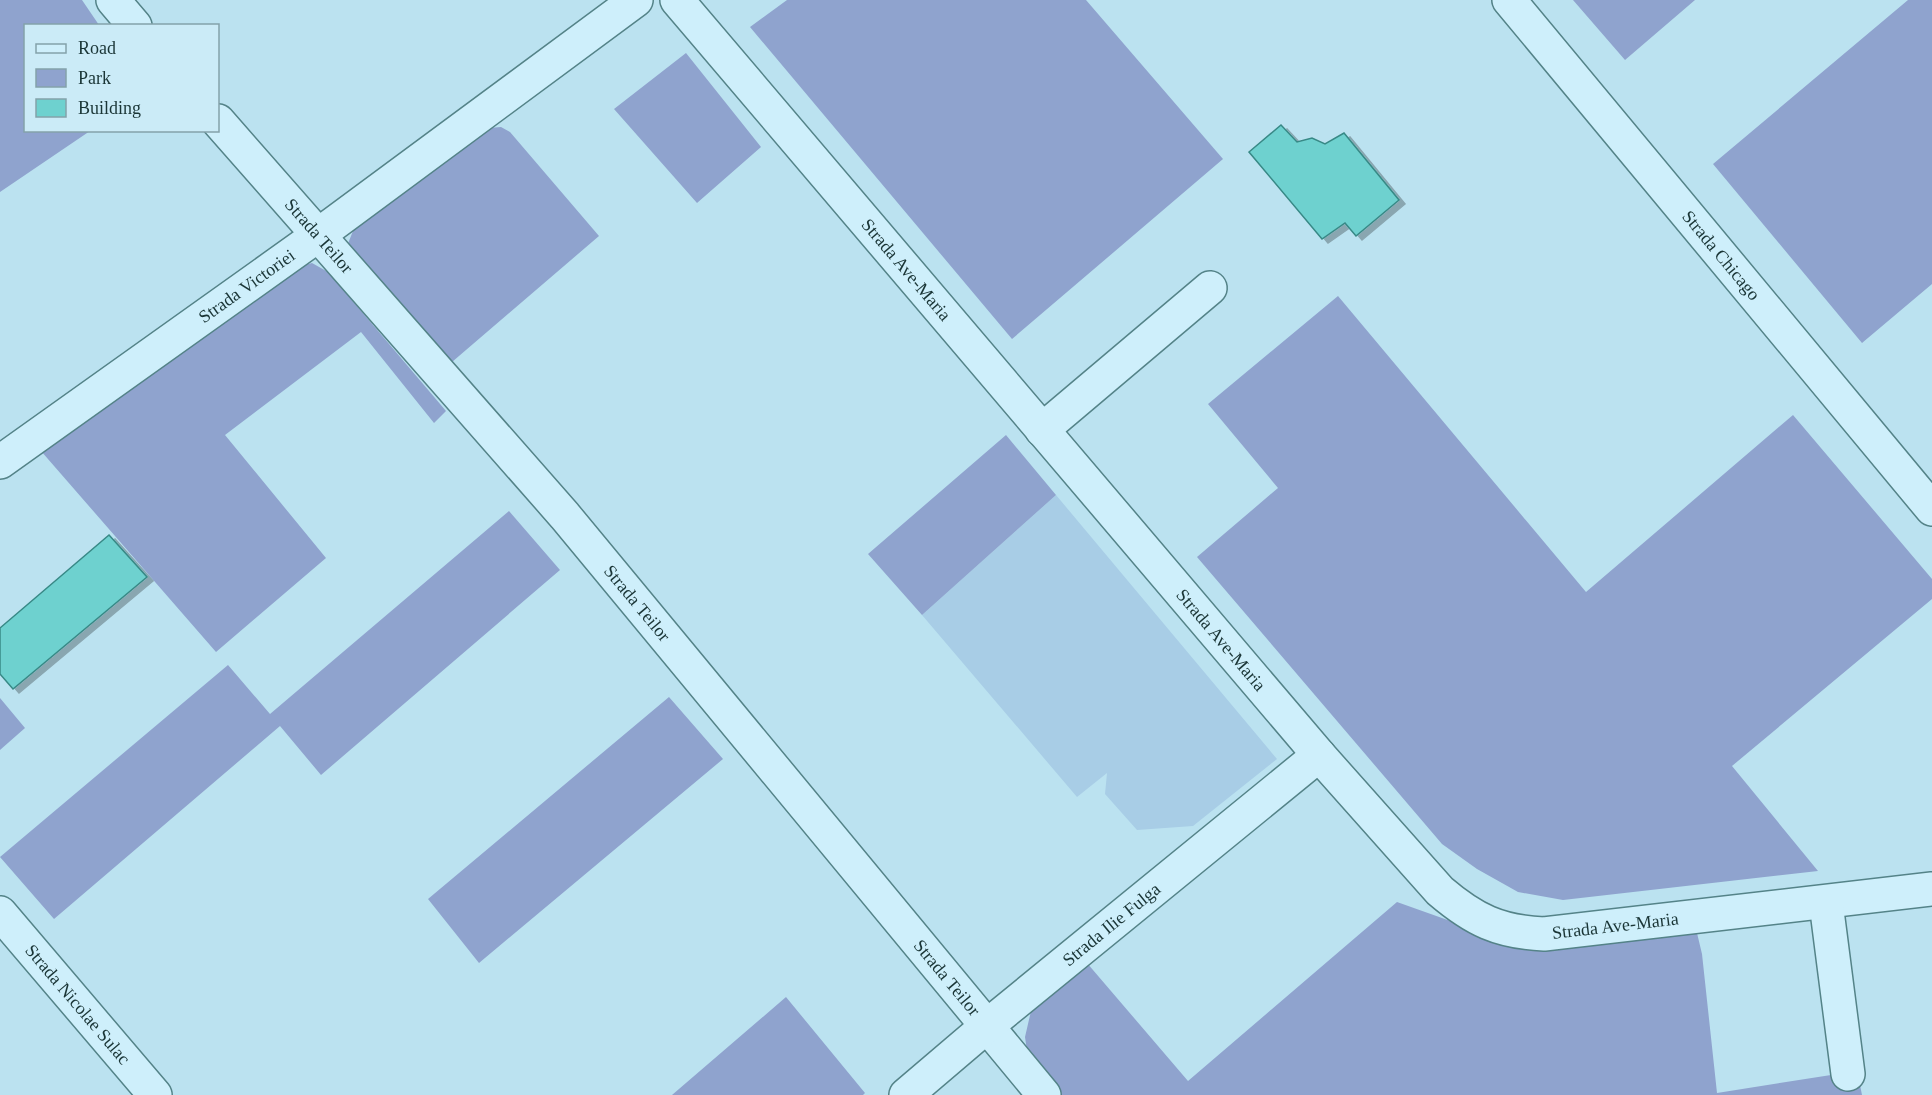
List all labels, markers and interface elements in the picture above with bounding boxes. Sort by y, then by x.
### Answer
legend [24,24,219,132]
text: Road [78,38,116,58]
text: Park [78,68,111,88]
text: Building [78,98,141,118]
street label: Strada Teilor [281,194,357,277]
street label: Strada Chicago [1678,206,1764,304]
street label: Strada Ave-Maria [857,215,955,325]
street label: Strada Victoriei [195,245,299,327]
street label: Strada Teilor [600,561,675,645]
street label: Strada Ave-Maria [1172,585,1270,695]
street label: Strada Ilie Fulga [1059,879,1164,970]
street label: Strada Ave-Maria [1551,908,1680,943]
street label: Strada Teilor [910,936,984,1020]
street label: Strada Nicolae Sulac [21,940,134,1068]

